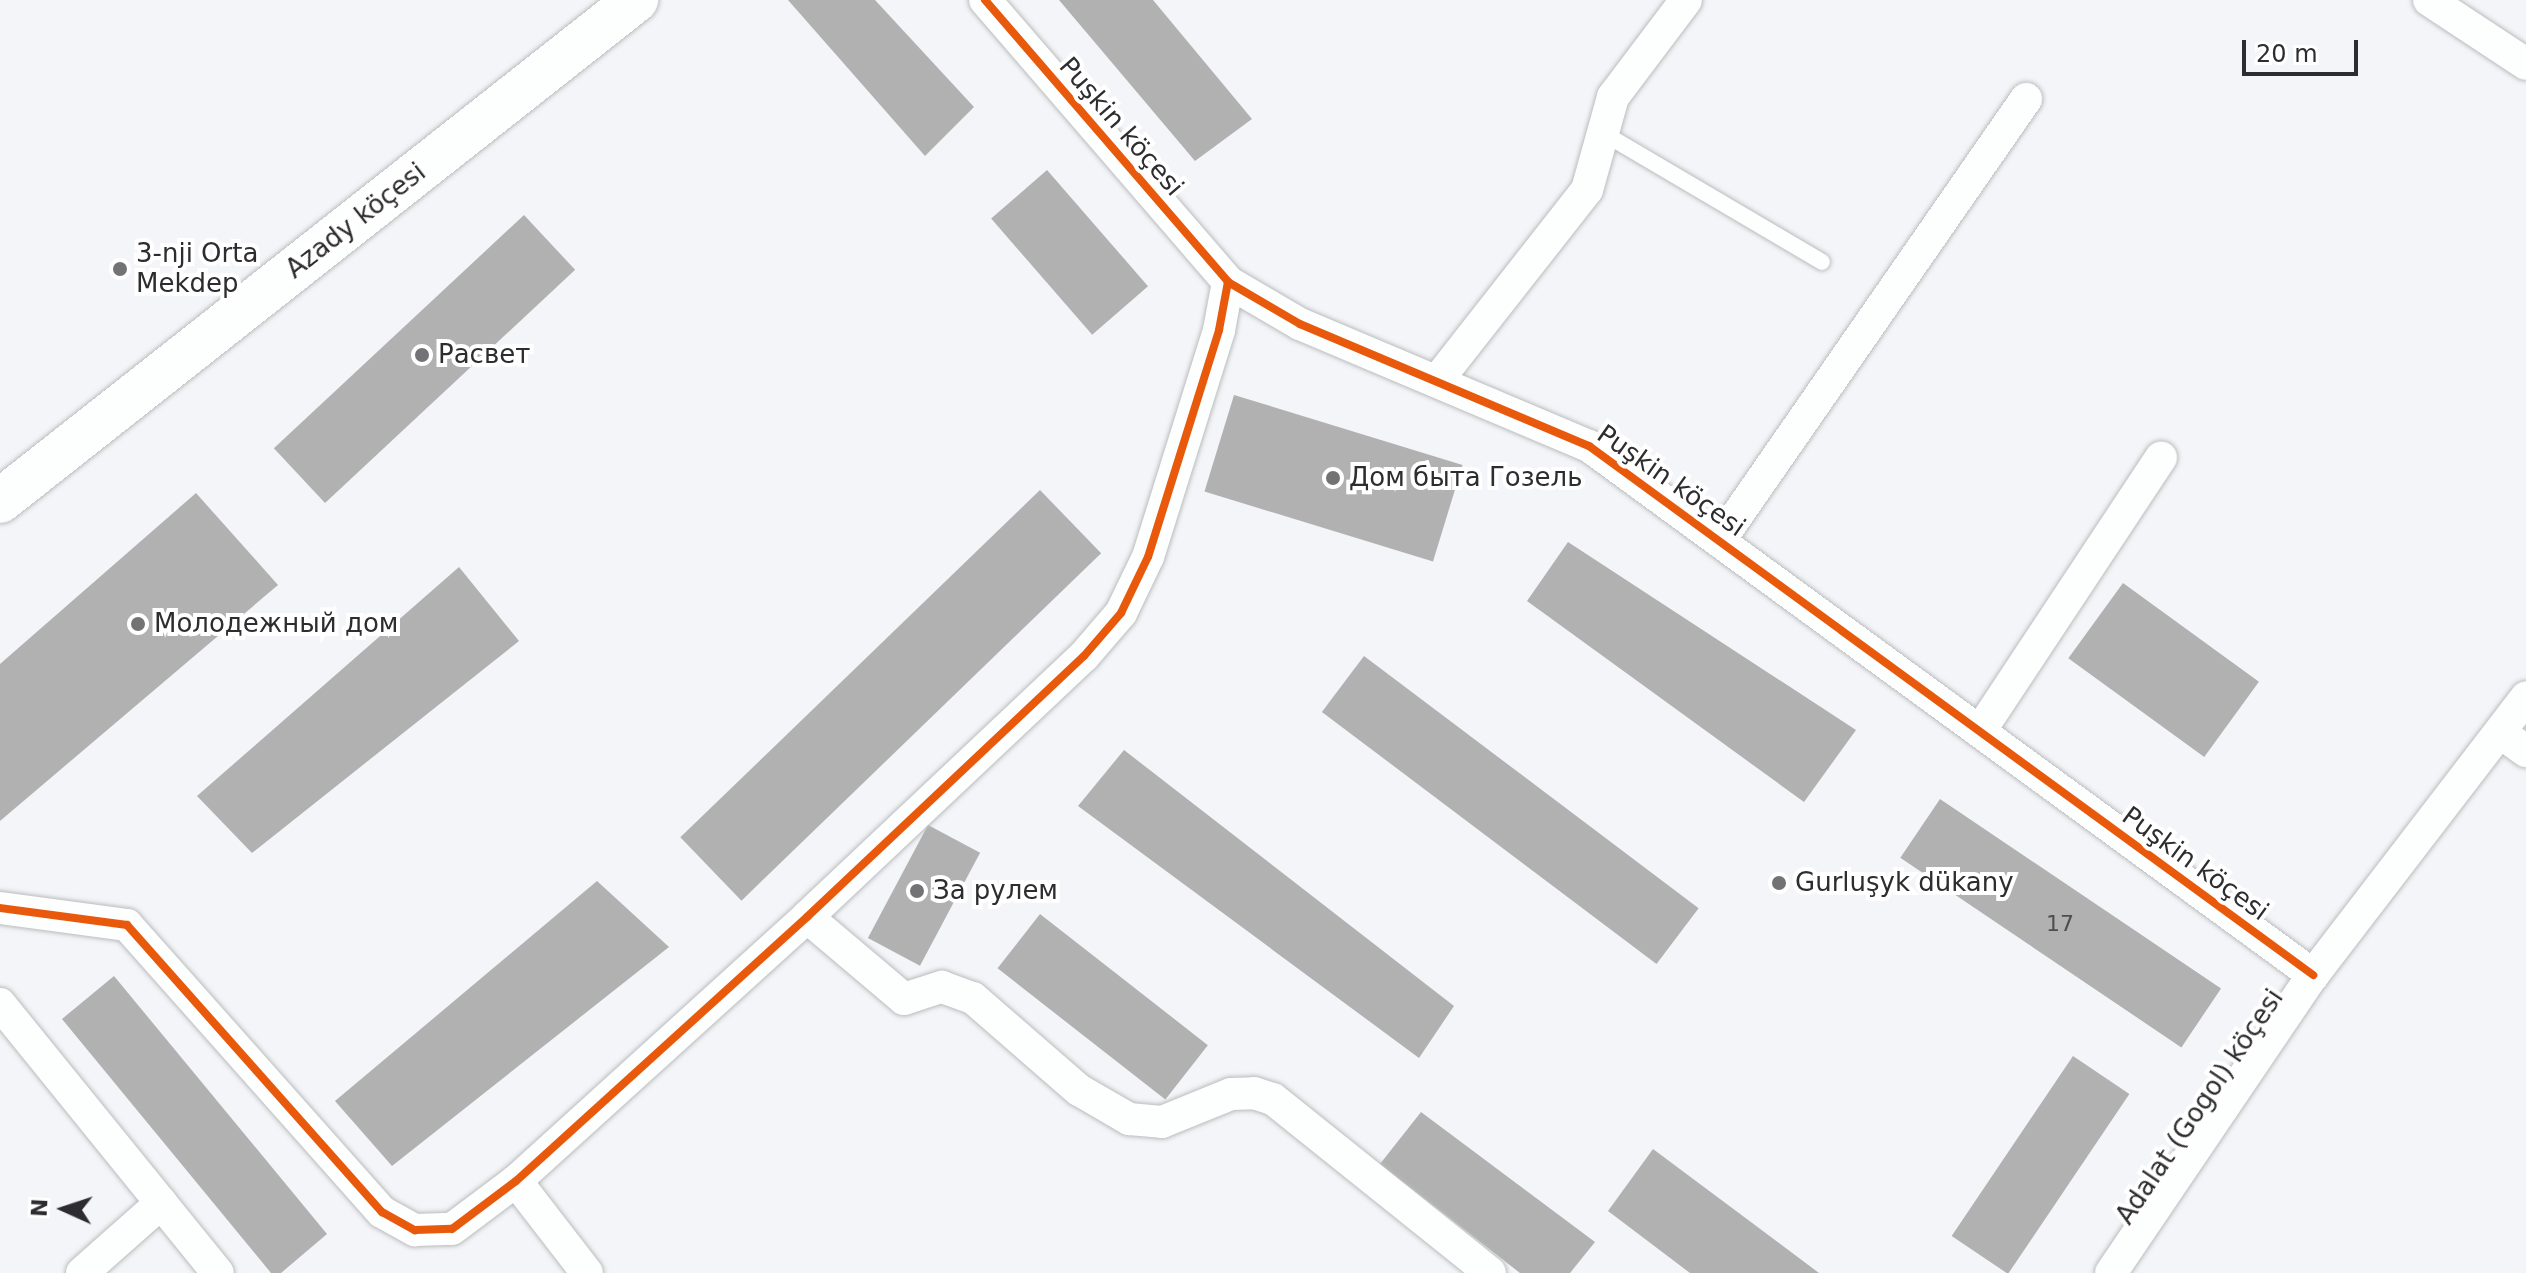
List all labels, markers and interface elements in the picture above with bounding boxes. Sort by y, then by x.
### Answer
scale bar [2246,24,2362,74]
text: 20 m [2256,40,2318,68]
street label: Puşkin köçesi [1052,51,1190,203]
street label: Azady köçesi [280,157,432,285]
place label: 3-nji Orta Mekdep [136,238,258,300]
marker: 3-nji Orta Mekdep [111,260,129,278]
place label: Расвет [438,339,530,371]
marker: Расвет [413,346,431,364]
street label: Puşkin köçesi [1591,419,1751,543]
place label: Дом быта Гозель [1349,462,1583,494]
marker: Дом быта Гозель [1324,469,1342,487]
place label: Молодежный дом [154,608,398,640]
marker: Молодежный дом [129,615,147,633]
street label: Puşkin köçesi [2116,800,2274,928]
place label: Gurluşyk dükany [1795,867,2014,899]
marker: Gurluşyk dükany [1770,874,1788,892]
place label: За рулем [933,875,1058,907]
marker: За рулем [908,882,926,900]
house number: 17 [2046,911,2074,937]
street label: Adalat (Gogol) köçesi [2110,984,2290,1230]
north arrow [24,1169,104,1249]
text: N [27,1198,52,1218]

